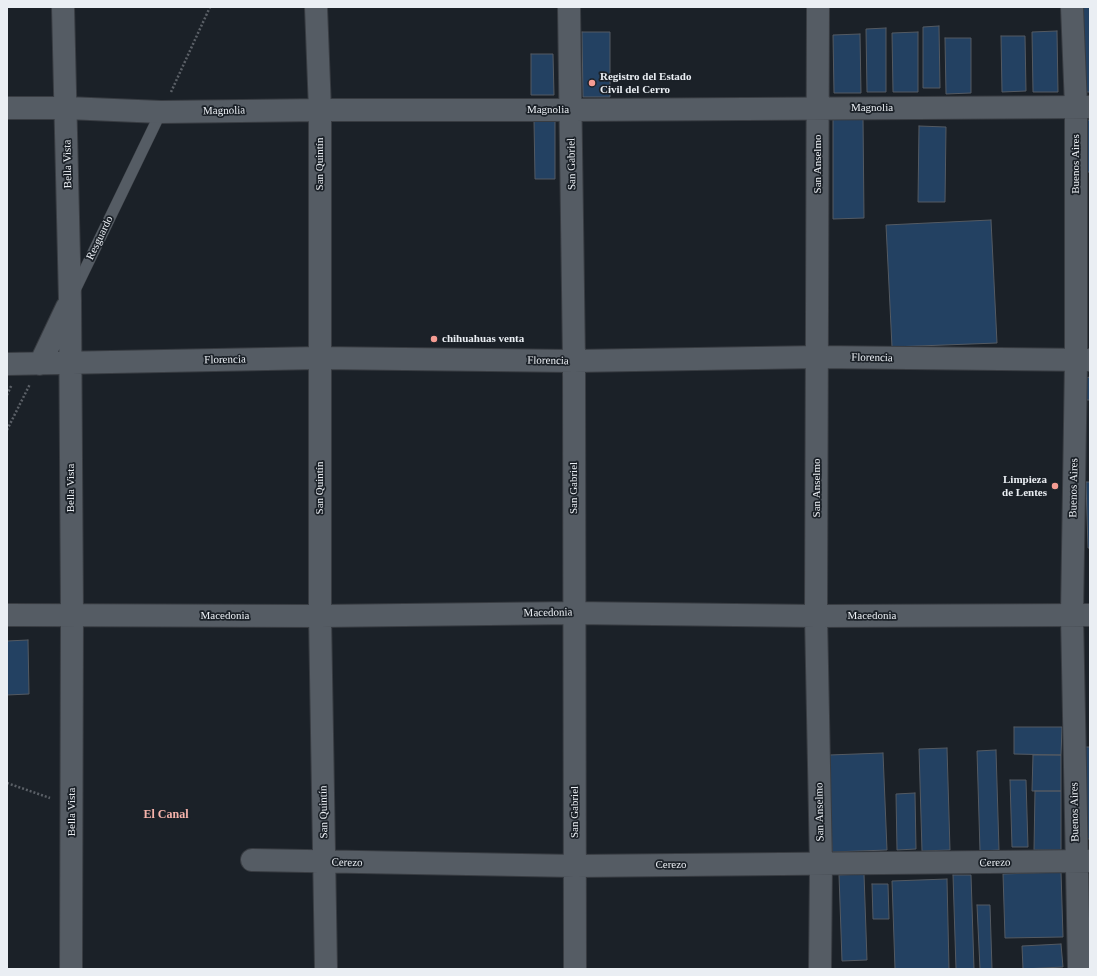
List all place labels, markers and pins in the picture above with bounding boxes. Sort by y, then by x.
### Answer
place label: Registro del Estado Civil del Cerro [600,70,691,96]
marker: Registro del Estado Civil del Cerro [587,78,597,88]
place label: chihuahuas venta [442,332,524,346]
marker: chihuahuas venta [429,334,439,344]
place label: Limpieza de Lentes [1002,473,1047,499]
marker: Limpieza de Lentes [1050,481,1060,491]

